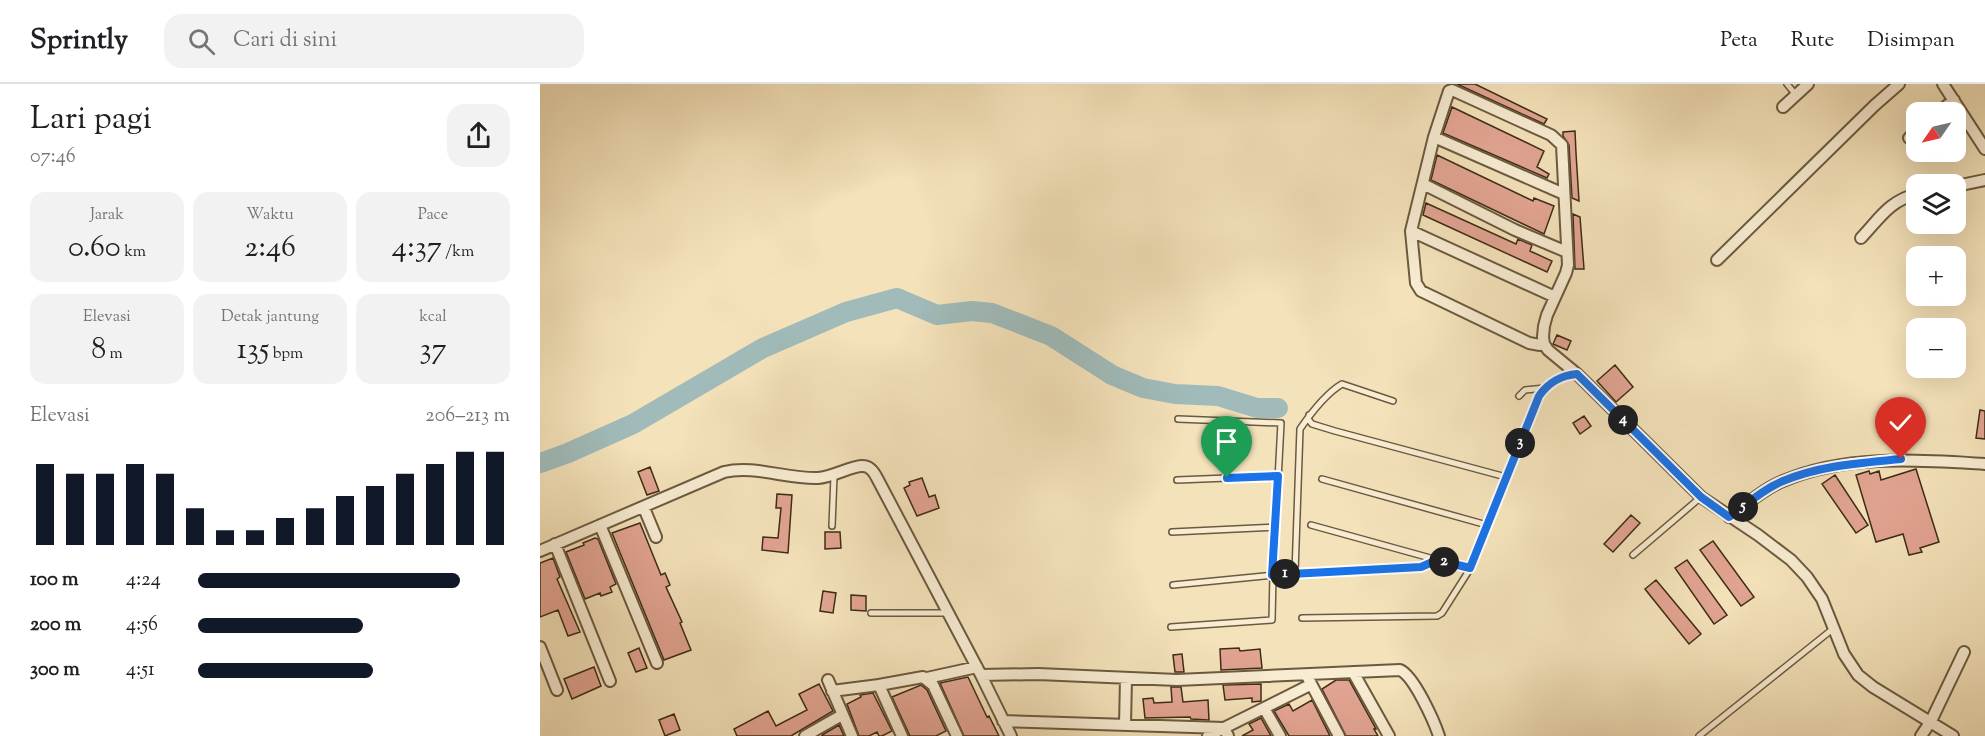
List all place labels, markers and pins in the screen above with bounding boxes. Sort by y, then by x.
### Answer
pin [1875,397,1926,459]
pin: 4 [1608,405,1638,435]
pin [1201,416,1252,478]
pin: 3 [1505,428,1535,458]
pin: 5 [1728,492,1758,522]
pin: 2 [1429,547,1459,577]
pin: 1 [1270,559,1300,589]

